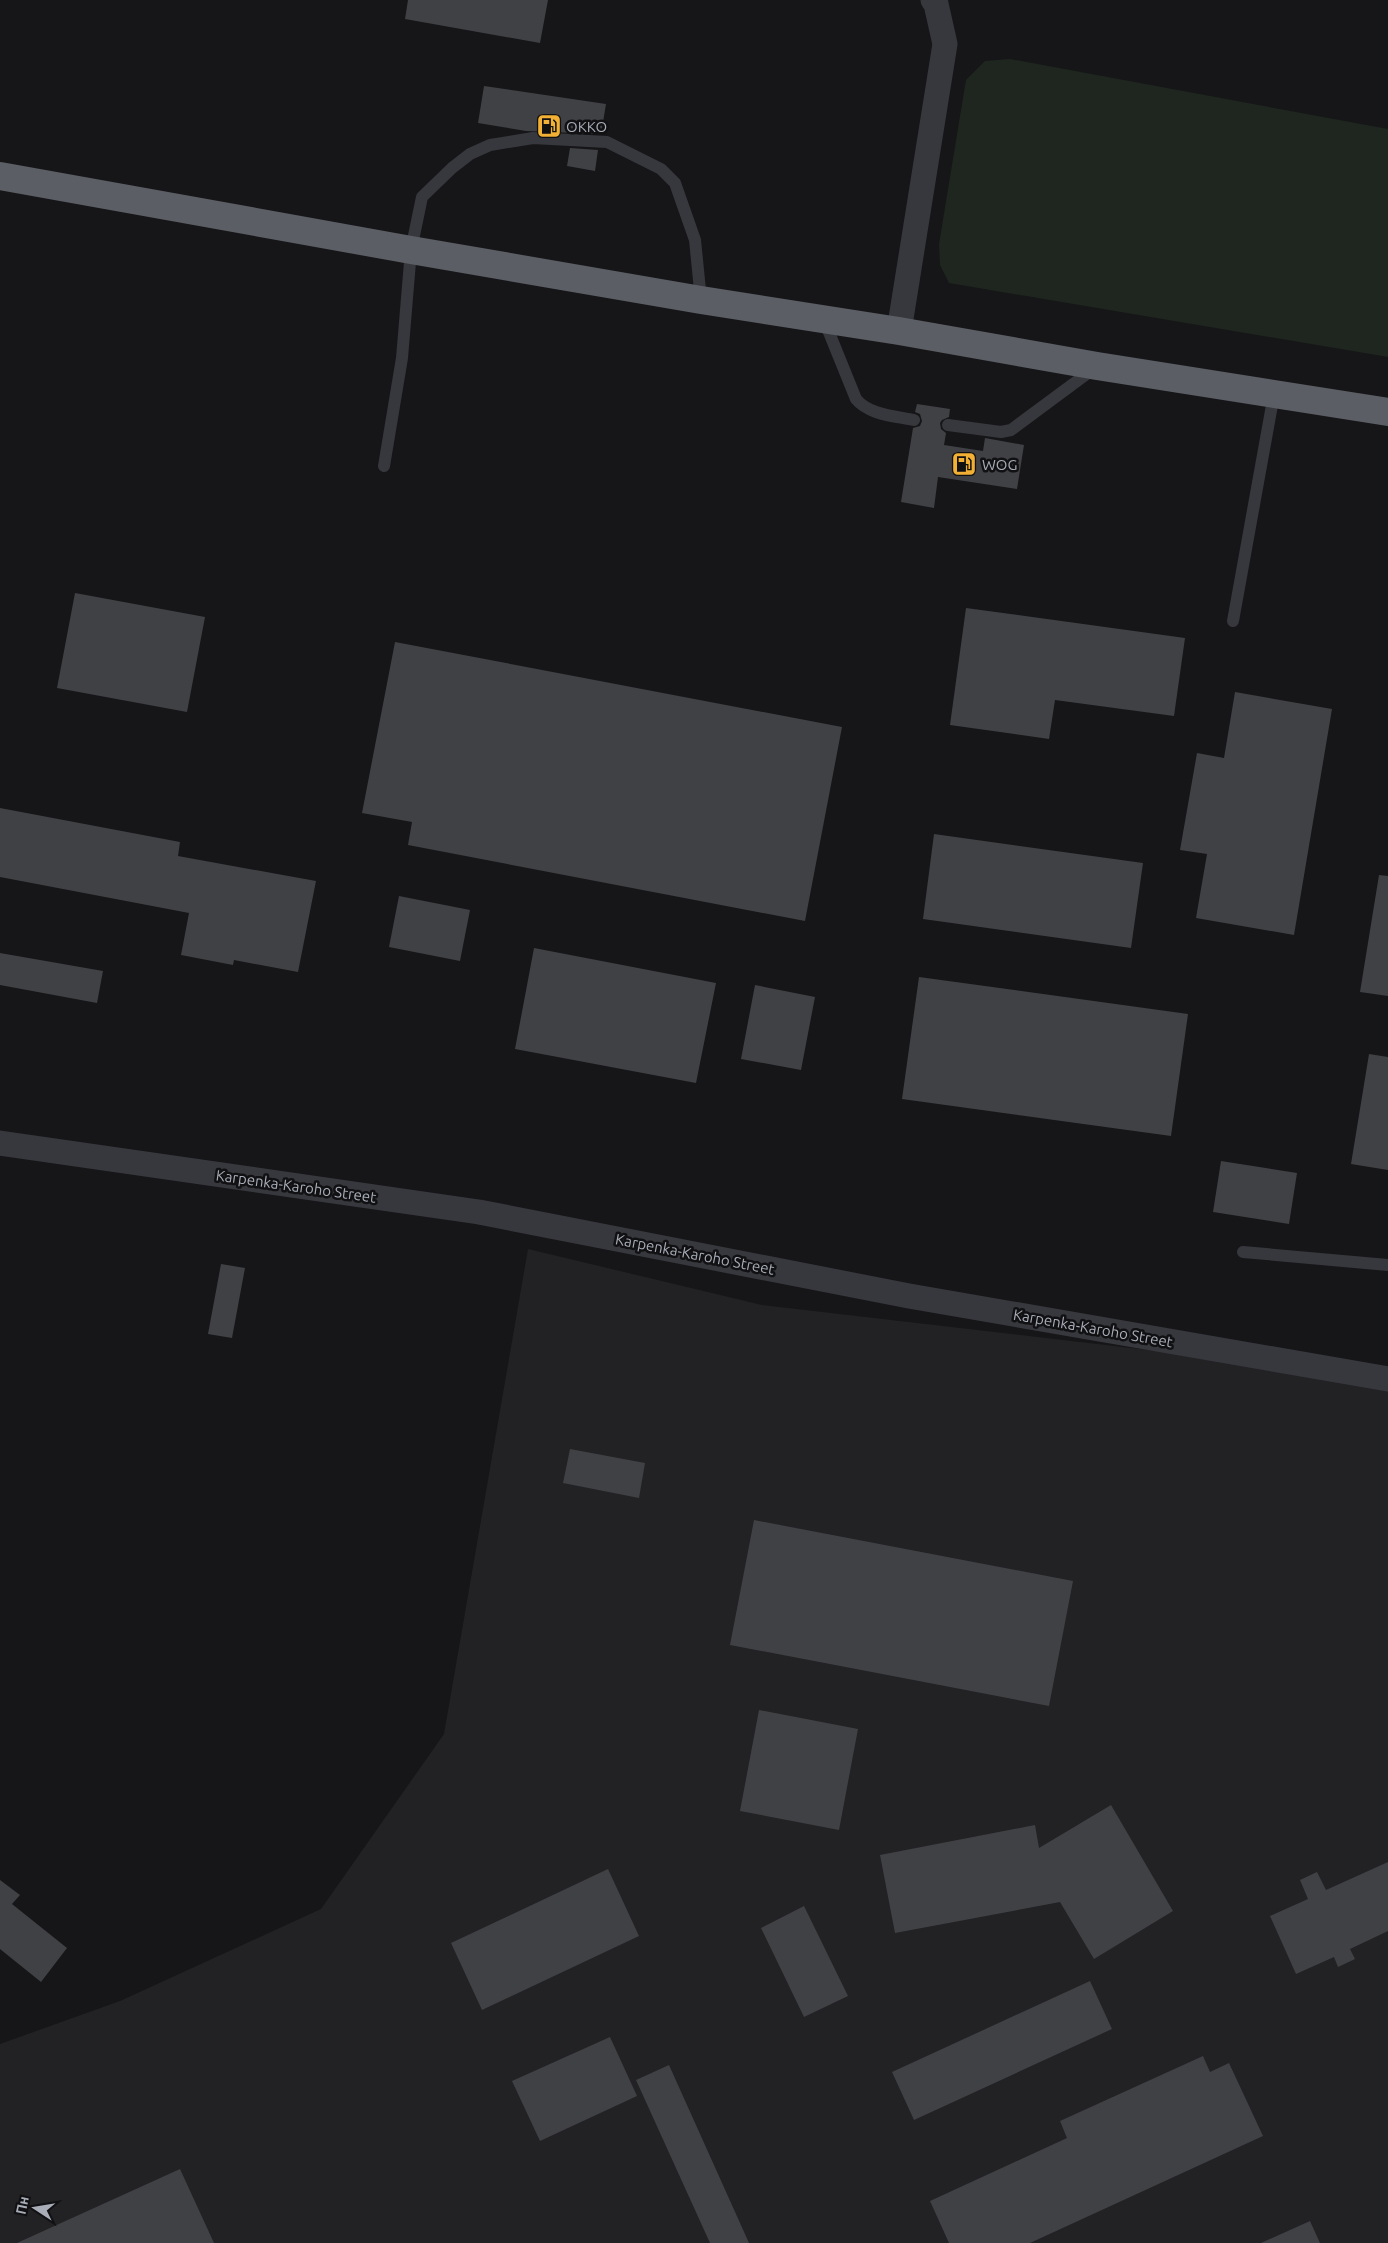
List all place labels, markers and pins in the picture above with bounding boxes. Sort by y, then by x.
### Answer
fuel station icon: OKKO [536,113,562,139]
place label: OKKO [566,118,607,135]
fuel station icon: WOG [951,451,977,477]
place label: WOG [982,456,1017,473]

